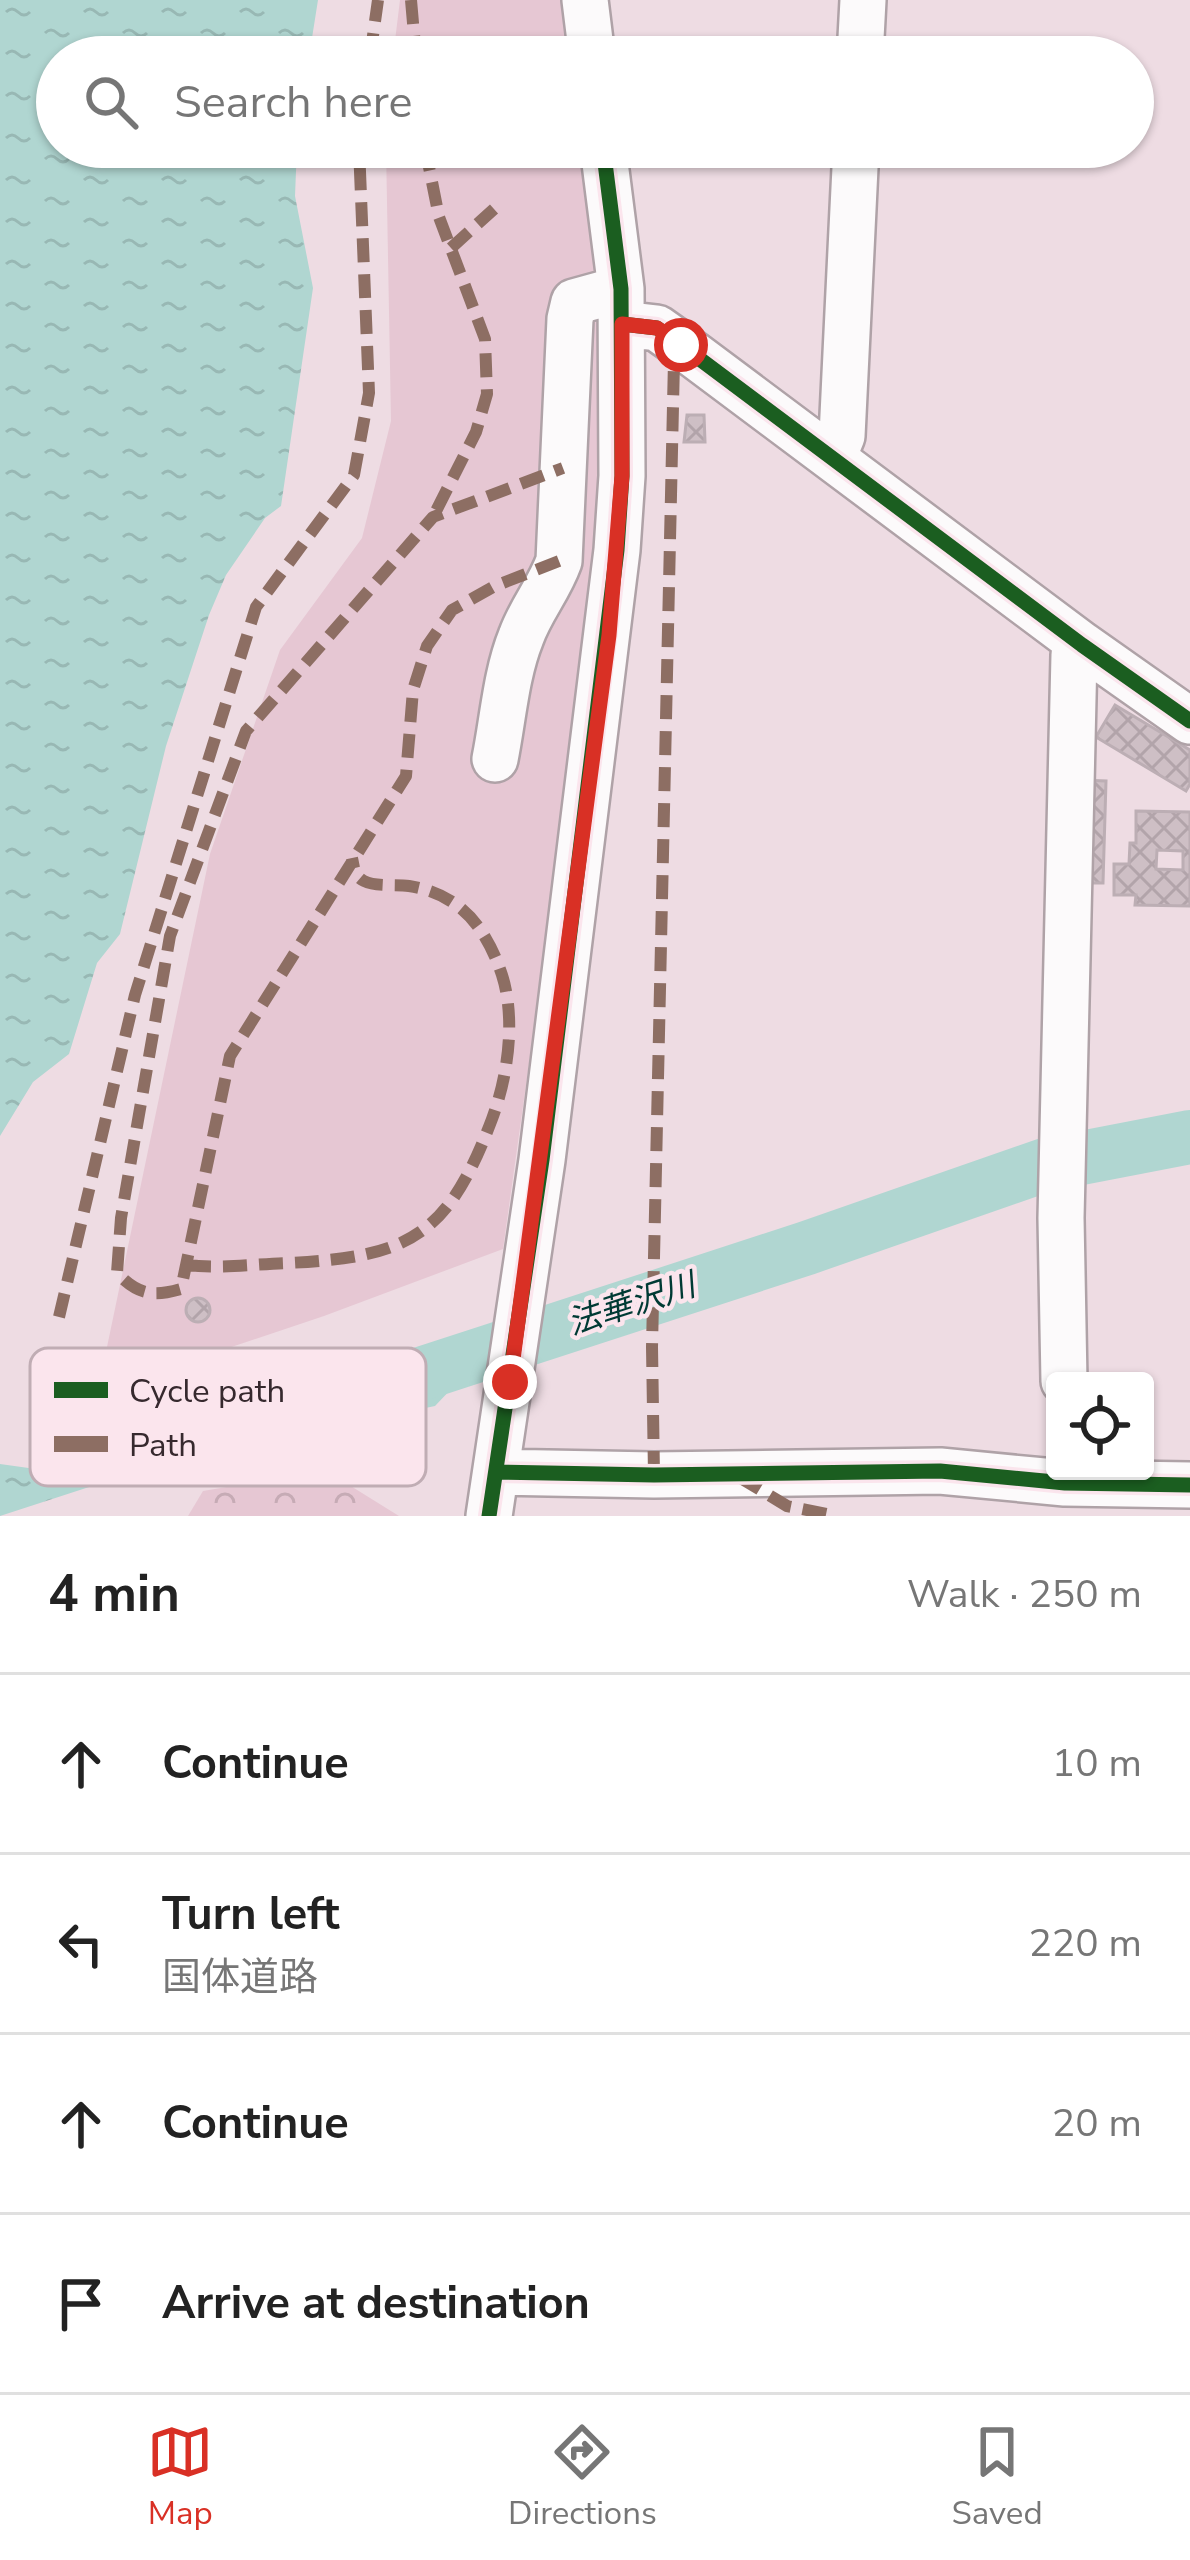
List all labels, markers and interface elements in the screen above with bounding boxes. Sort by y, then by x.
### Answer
search box [36,36,1154,168]
icon: search [78,69,144,135]
text: Search here [174,72,413,133]
route start [654,318,708,372]
water label: 法華沢川 [562,1262,704,1346]
legend [30,1348,426,1486]
route end [483,1355,537,1409]
text: Cycle path [129,1369,285,1414]
map controls [1046,1372,1154,1480]
button: locate [1046,1372,1154,1480]
text: Path [129,1423,197,1468]
text: 4 min [48,1559,180,1629]
text: Walk · 250 m [907,1568,1142,1621]
icon: ahead [48,1731,114,1797]
text: Continue [162,1733,349,1794]
text: 10 m [1052,1737,1142,1790]
text: Turn left [162,1884,340,1945]
icon: left [48,1911,114,1977]
text: 220 m [1028,1917,1142,1970]
text: 国体道路 [162,1951,318,2004]
icon: ahead [48,2091,114,2157]
text: Continue [162,2093,349,2154]
text: 20 m [1052,2097,1142,2150]
icon: arrive [48,2271,114,2337]
text: Arrive at destination [162,2273,590,2334]
tab: Map [147,2419,213,2536]
tab: Directions [508,2419,657,2536]
tab: Saved [951,2419,1043,2536]

